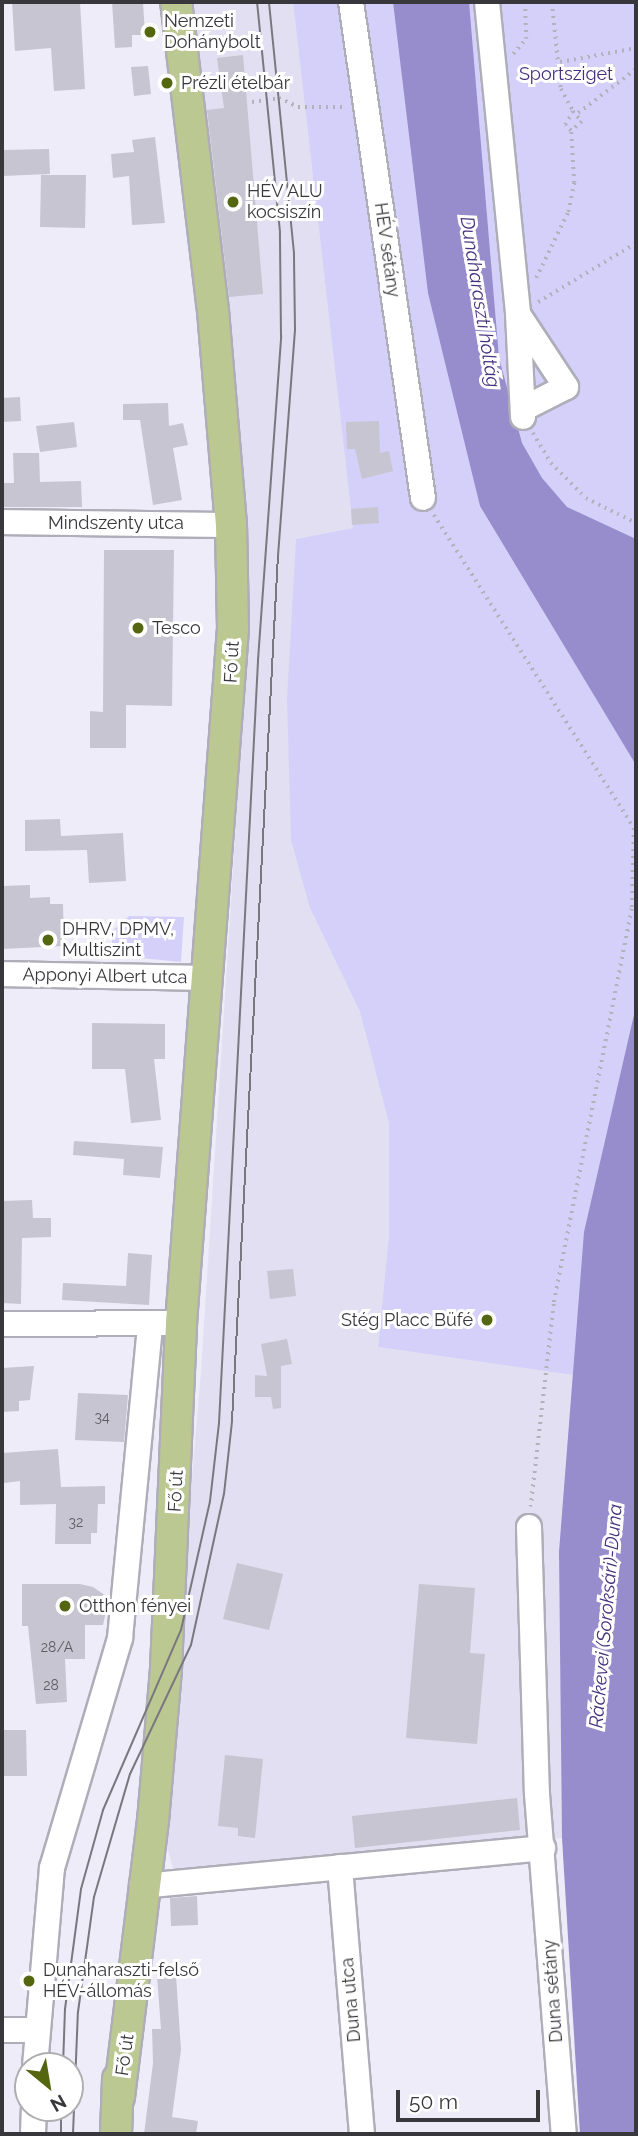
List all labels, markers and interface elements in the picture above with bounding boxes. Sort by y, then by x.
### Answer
place label: Nemzeti Dohánybolt [164,11,261,54]
marker: Nemzeti Dohánybolt [142,24,158,40]
park label: Sportsziget [519,63,613,85]
place label: Prézli ételbár [181,72,290,94]
marker: Prézli ételbár [159,75,175,91]
place label: HÉV ALU kocsiszín [247,181,324,224]
marker: HÉV ALU kocsiszín [225,194,241,210]
street label: HÉV sétány [370,201,404,299]
water label: Dunaharaszti holtág [455,215,505,389]
street label: Mindszenty utca [48,512,184,534]
place label: Tesco [152,617,201,639]
marker: Tesco [130,620,146,636]
street label: Fő út [220,640,244,684]
place label: DHRV, DPMV, Multiszint [62,919,174,962]
marker: DHRV, DPMV, Multiszint [40,932,56,948]
street label: Apponyi Albert utca [22,964,188,988]
place label: Stég Placc Büfé [341,1309,473,1331]
marker: Stég Placc Büfé [479,1312,495,1328]
house number: 34 [94,1409,110,1425]
street label: Fő út [164,1469,188,1513]
water label: Ráckevei (Soroksári)-Duna [585,1503,627,1729]
house number: 32 [69,1514,83,1530]
place label: Otthon fényei [79,1595,191,1617]
marker: Otthon fényei [57,1598,73,1614]
house number: 28/A [41,1639,73,1655]
house number: 28 [43,1677,59,1693]
street label: Duna sétány [539,1939,567,2043]
street label: Duna utca [337,1957,365,2043]
place label: Dunaharaszti-felső HÉV-állomás [43,1960,199,2002]
marker: Dunaharaszti-felső HÉV-állomás [21,1973,37,1989]
street label: Fő út [111,2033,139,2077]
north arrow [14,2052,84,2122]
scale bar [400,2076,544,2120]
text: 50 m [409,2089,458,2114]
text: N [47,2090,70,2117]

